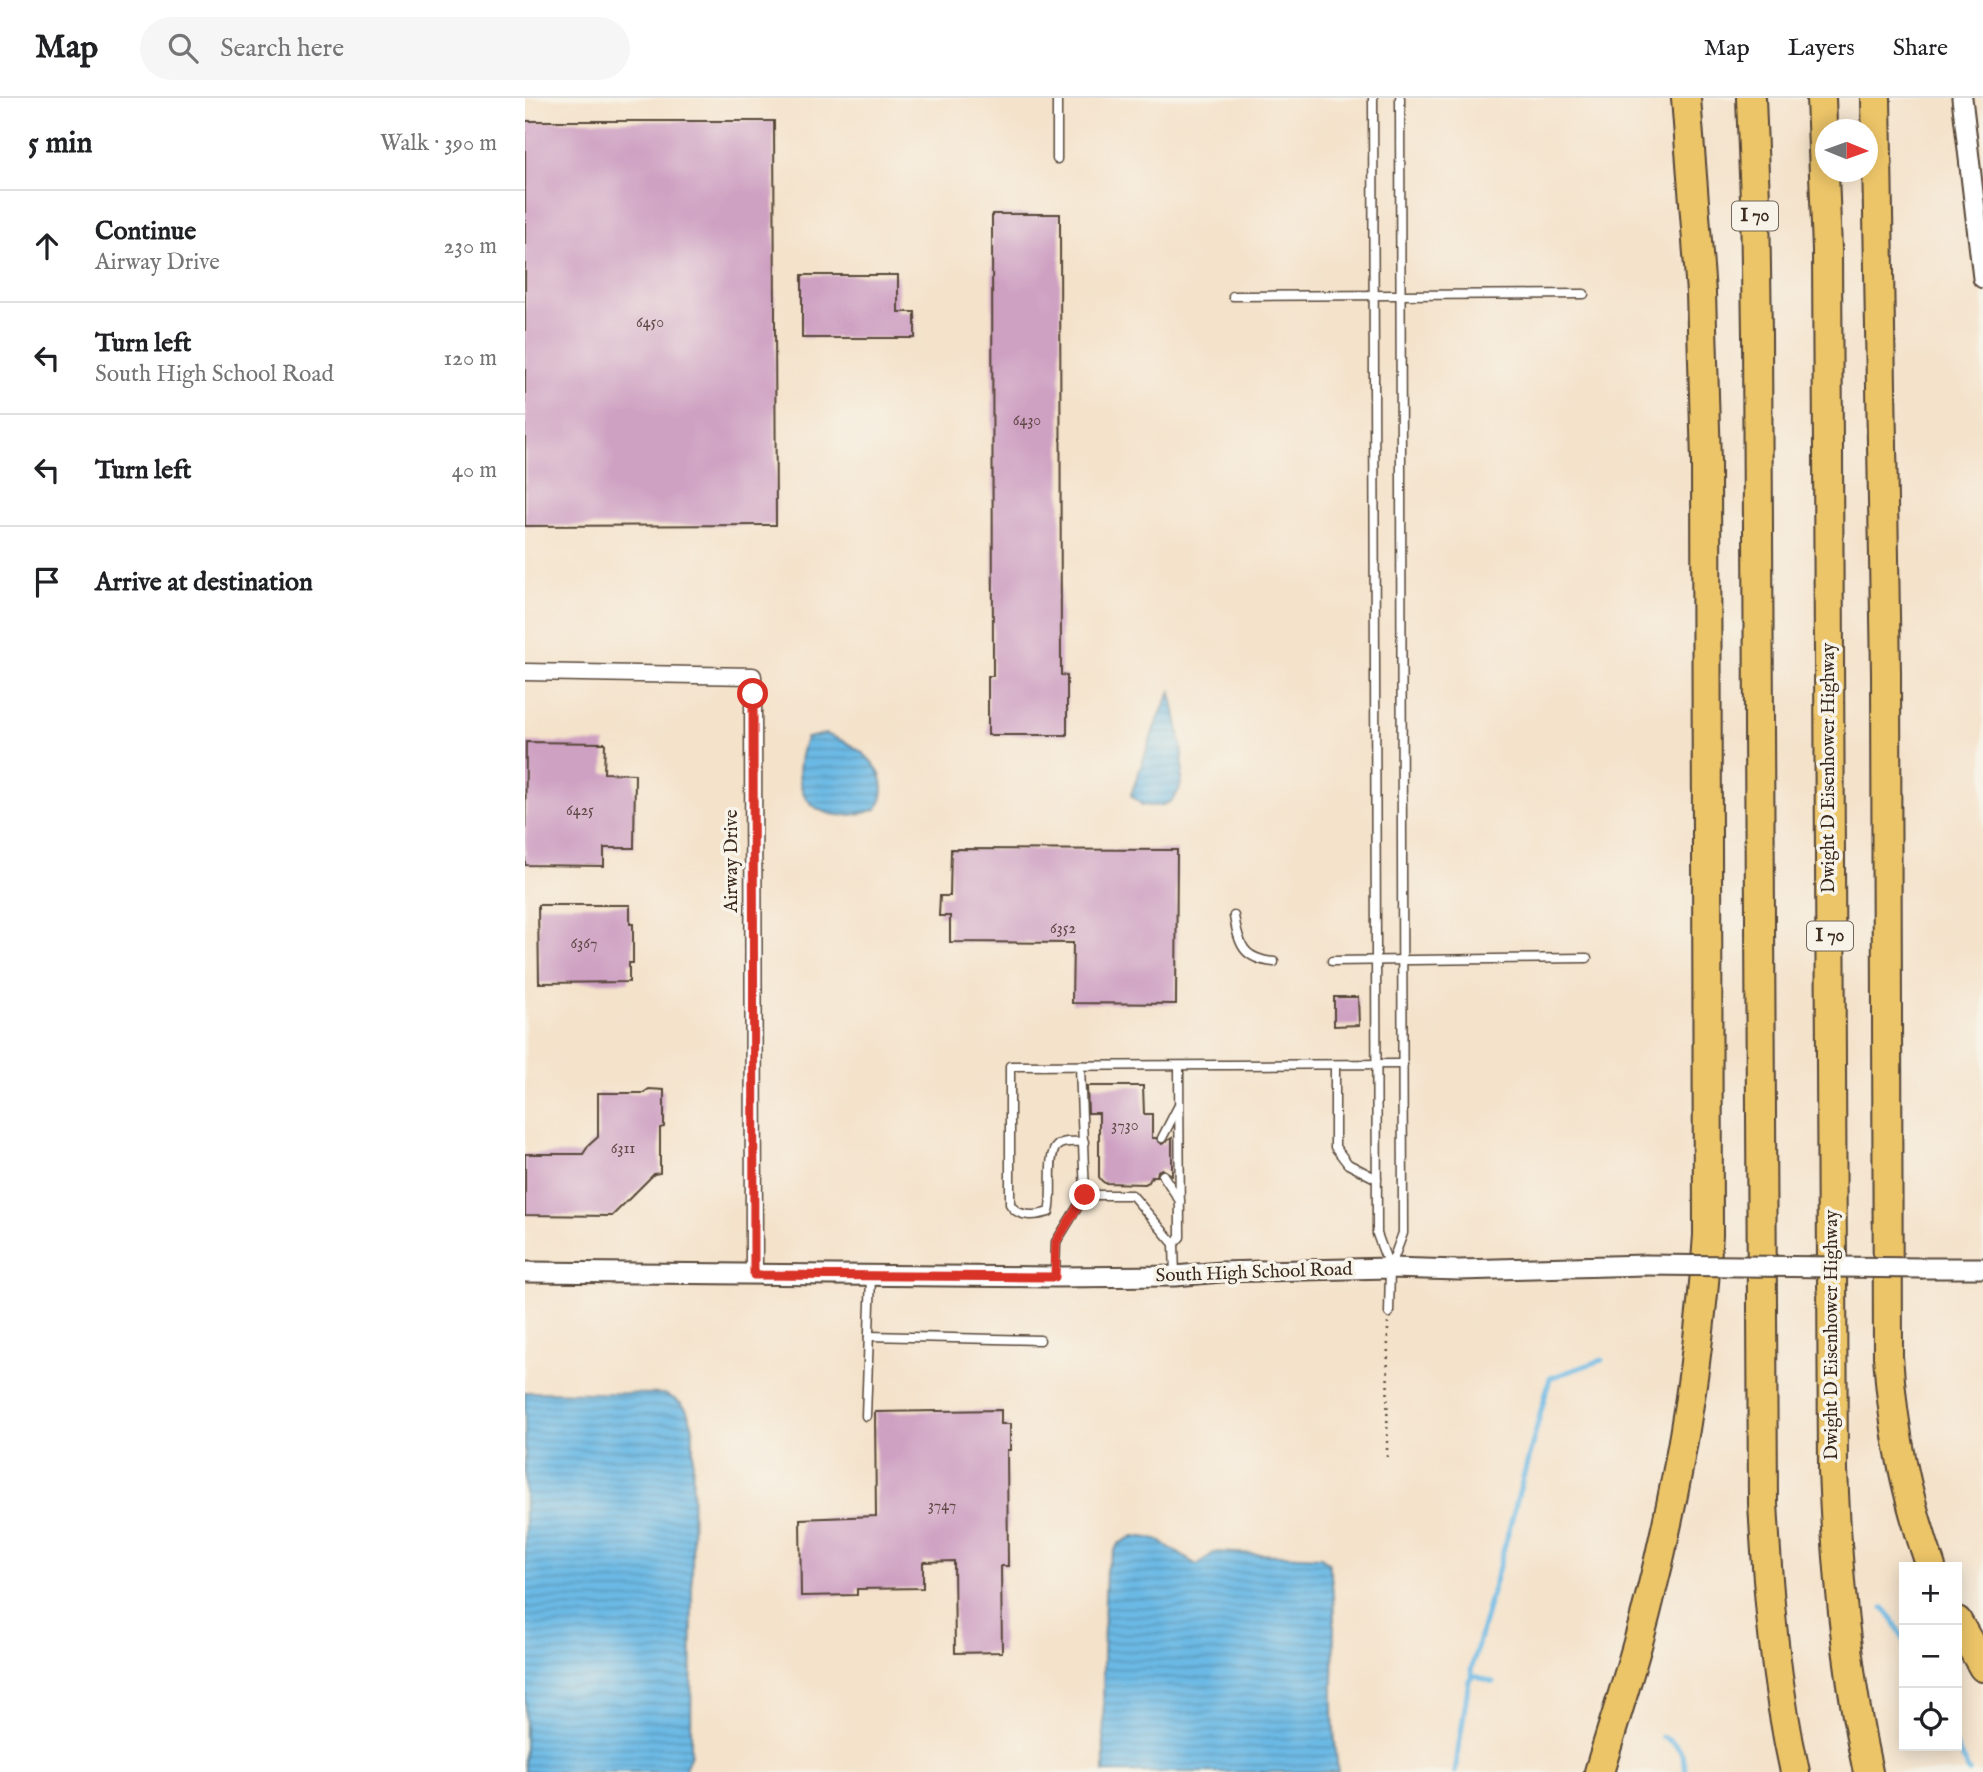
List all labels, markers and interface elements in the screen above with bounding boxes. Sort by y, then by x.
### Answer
search box [140,17,630,80]
text: Map [35,27,98,69]
icon: search [164,29,202,67]
text: Search here [220,32,344,65]
text: Map [1704,33,1750,64]
text: Layers [1788,33,1855,64]
text: Share [1893,33,1948,64]
north arrow [1815,119,1878,182]
text: 5 min [28,125,93,163]
text: Walk · 390 m [380,129,497,158]
road number: I 70 [1732,202,1778,230]
text: Continue [95,215,196,248]
icon: ahead [28,227,66,265]
text: 230 m [444,232,497,261]
text: Airway Drive [95,248,220,277]
house number: 6450 [636,313,664,333]
text: Turn left [95,327,192,360]
icon: left [28,339,66,377]
text: 120 m [444,344,497,373]
text: South High School Road [95,360,334,389]
house number: 6430 [1013,411,1041,431]
icon: left [28,451,66,489]
text: Turn left [95,454,192,487]
text: 40 m [452,456,497,485]
icon: arrive [28,563,66,601]
text: Arrive at destination [95,566,313,599]
street label: Dwight D Eisenhower Highway [1817,642,1841,893]
route start [737,678,768,709]
house number: 6425 [566,801,594,821]
street label: Airway Drive [720,809,744,914]
house number: 6352 [1050,919,1076,939]
road number: I 70 [1807,922,1853,950]
house number: 6367 [571,934,597,954]
house number: 3730 [1111,1116,1139,1136]
house number: 6311 [611,1139,635,1159]
route end [1069,1179,1100,1210]
street label: Dwight D Eisenhower Highway [1820,1209,1844,1460]
street label: South High School Road [1155,1258,1354,1288]
house number: 3747 [928,1496,956,1516]
map controls [1899,1562,1962,1751]
button: + [1899,1562,1962,1625]
button: − [1899,1625,1962,1688]
button: locate [1899,1688,1962,1751]

